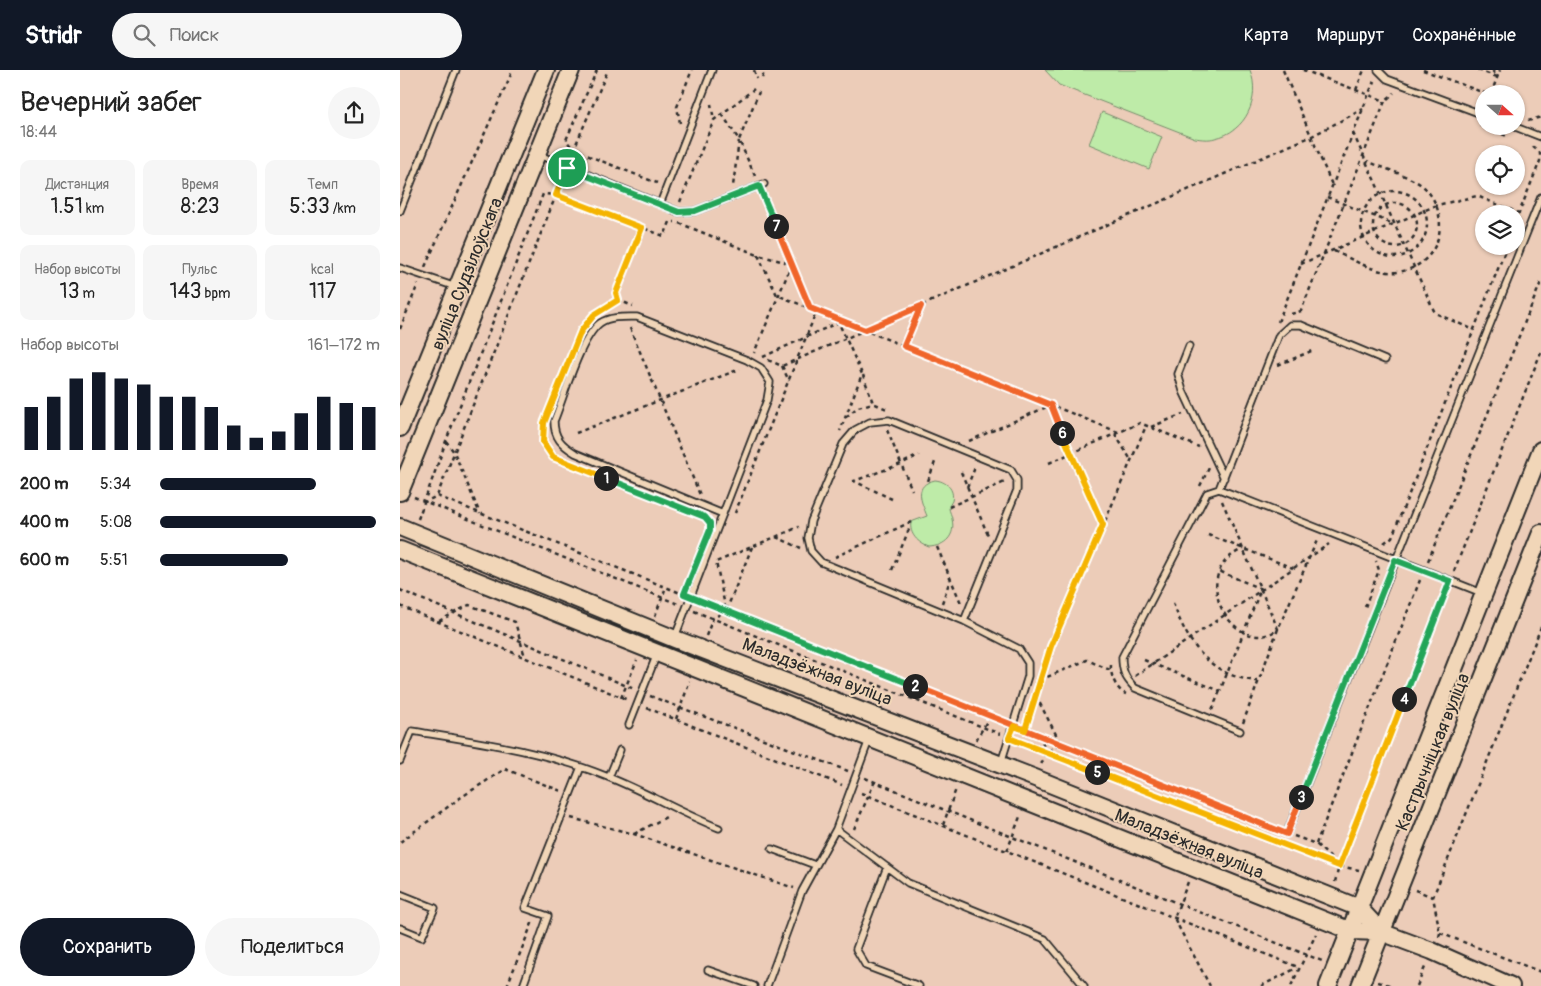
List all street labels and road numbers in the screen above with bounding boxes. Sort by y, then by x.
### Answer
street label: вуліца Судзілоўскага [426,194,508,354]
street label: Маладзёжная вуліца [739,633,895,711]
street label: Кастрычніцкая вуліца [1391,670,1475,834]
street label: Маладзёжная вуліца [1111,804,1267,884]

